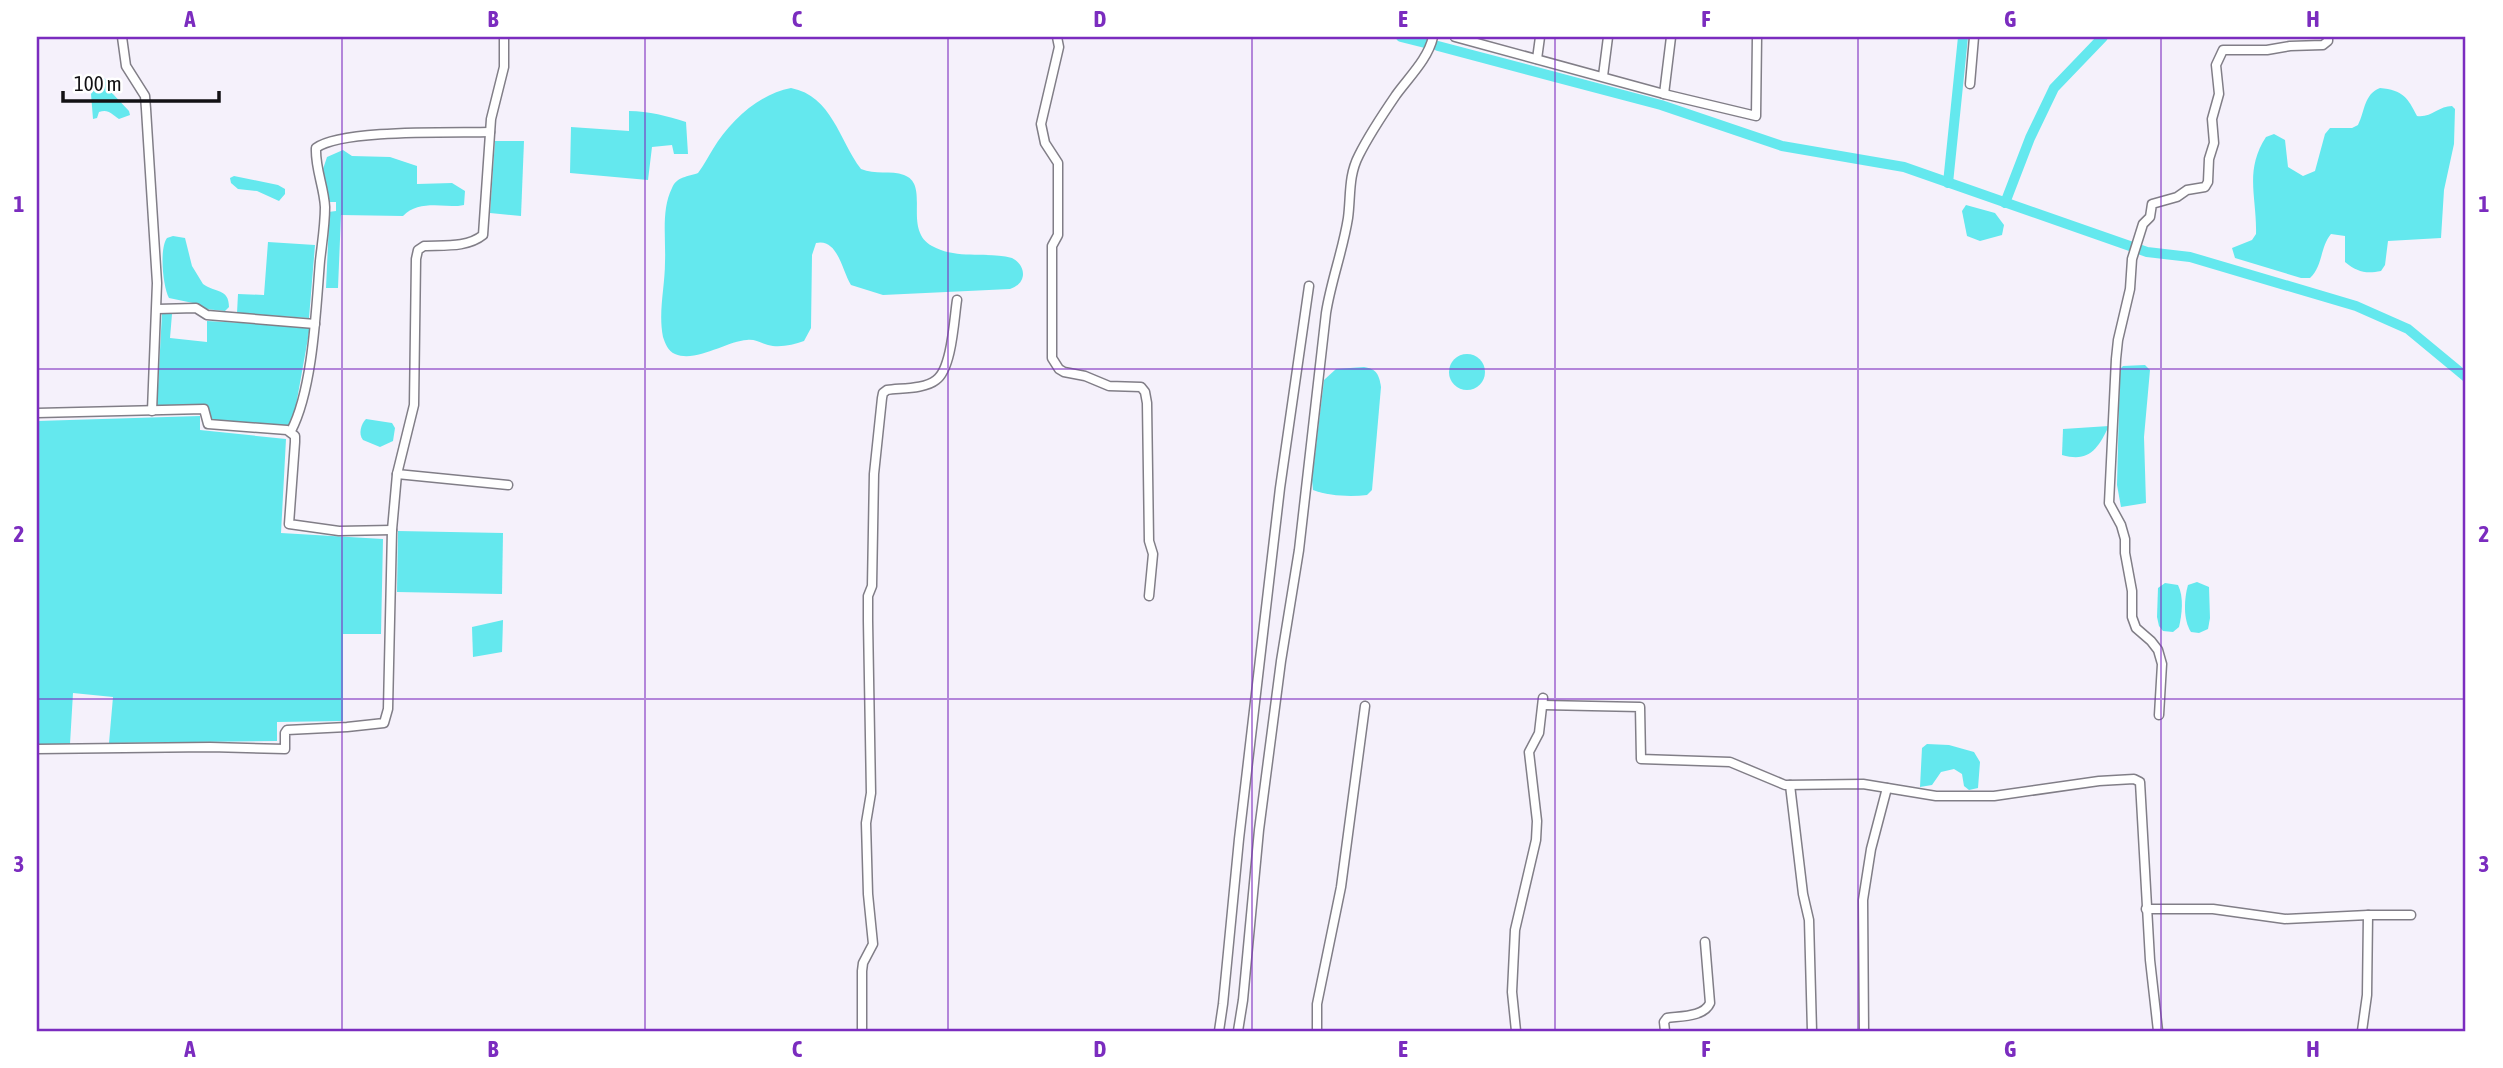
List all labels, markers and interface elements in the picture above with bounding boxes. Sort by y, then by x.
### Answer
text: A [183,6,196,32]
text: B [488,6,499,32]
text: C [792,6,803,32]
text: D [1094,6,1107,32]
text: E [1398,6,1408,32]
text: F [1701,6,1711,32]
text: G [2004,6,2016,32]
text: H [2306,6,2320,32]
scale bar [63,60,219,104]
text: 100 m [74,71,122,95]
text: 1 [14,191,25,217]
text: 1 [2479,191,2490,217]
text: 2 [14,521,24,547]
text: 2 [2479,521,2489,547]
text: 3 [14,851,24,877]
text: 3 [2479,851,2489,877]
text: A [183,1036,196,1062]
text: B [488,1036,499,1062]
text: C [792,1036,803,1062]
text: D [1094,1036,1107,1062]
text: E [1398,1036,1408,1062]
text: F [1701,1036,1711,1062]
text: G [2004,1036,2016,1062]
text: H [2306,1036,2320,1062]

